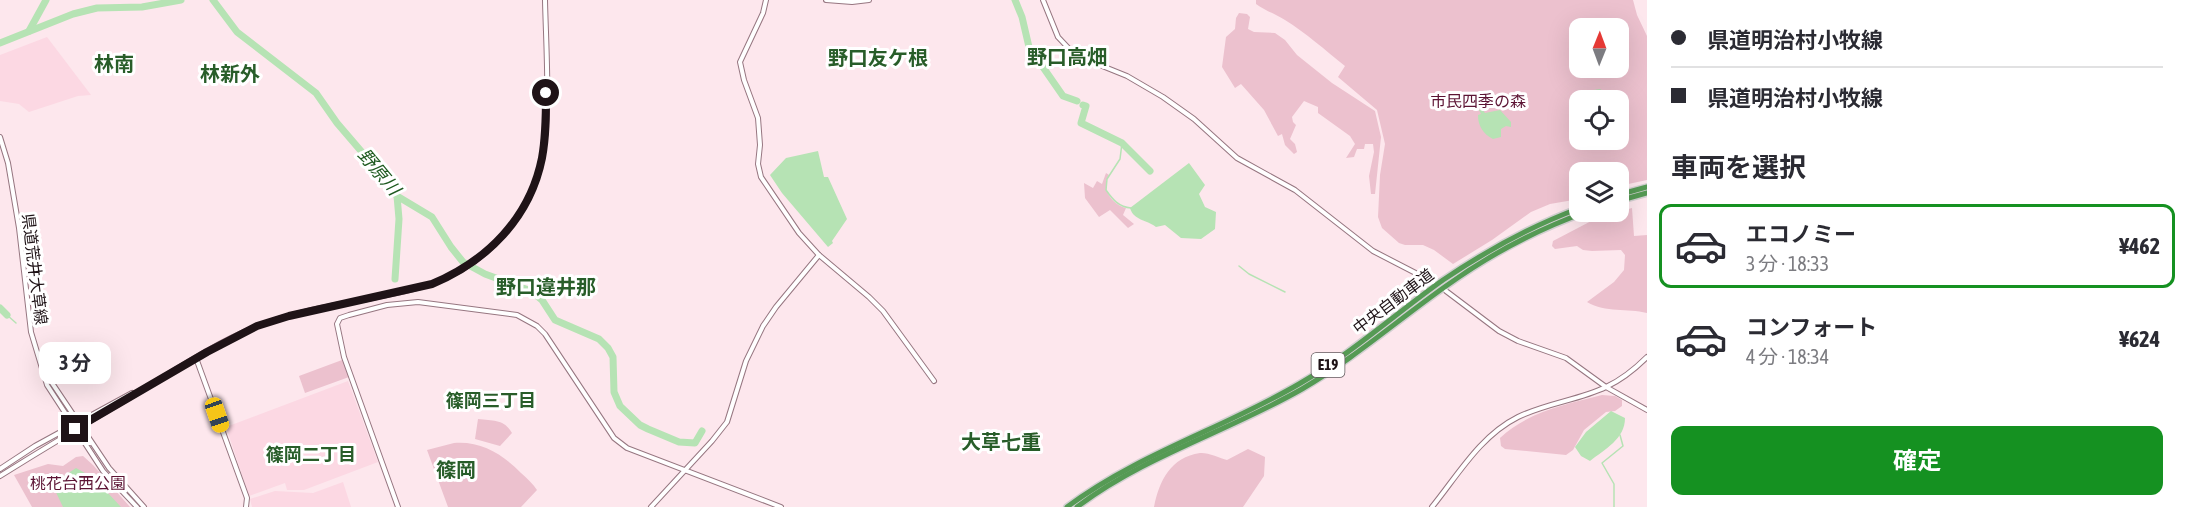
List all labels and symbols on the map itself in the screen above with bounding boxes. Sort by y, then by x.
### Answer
north arrow [1569,18,1629,78]
district label: 野口高畑 [1027,45,1107,68]
district label: 野口友ケ根 [828,46,928,69]
district label: 林南 [94,52,134,75]
district label: 林新外 [200,62,260,85]
route start [532,79,559,106]
park label: 市民四季の森 [1430,92,1526,110]
water label: 野原川 [354,144,406,201]
street label: 県道荒井大草線 [19,212,51,326]
street label: 中央自動車道 [1349,265,1437,337]
district label: 野口違井那 [496,275,596,298]
callout: 3 分 [39,342,111,384]
road number: E19 [1312,353,1344,377]
district label: 篠岡三丁目 [446,390,536,411]
car [203,395,231,435]
route end [61,415,88,442]
district label: 大草七重 [961,430,1041,453]
district label: 篠岡二丁目 [266,444,356,465]
district label: 篠岡 [436,458,476,481]
park label: 桃花台西公園 [30,474,126,492]

